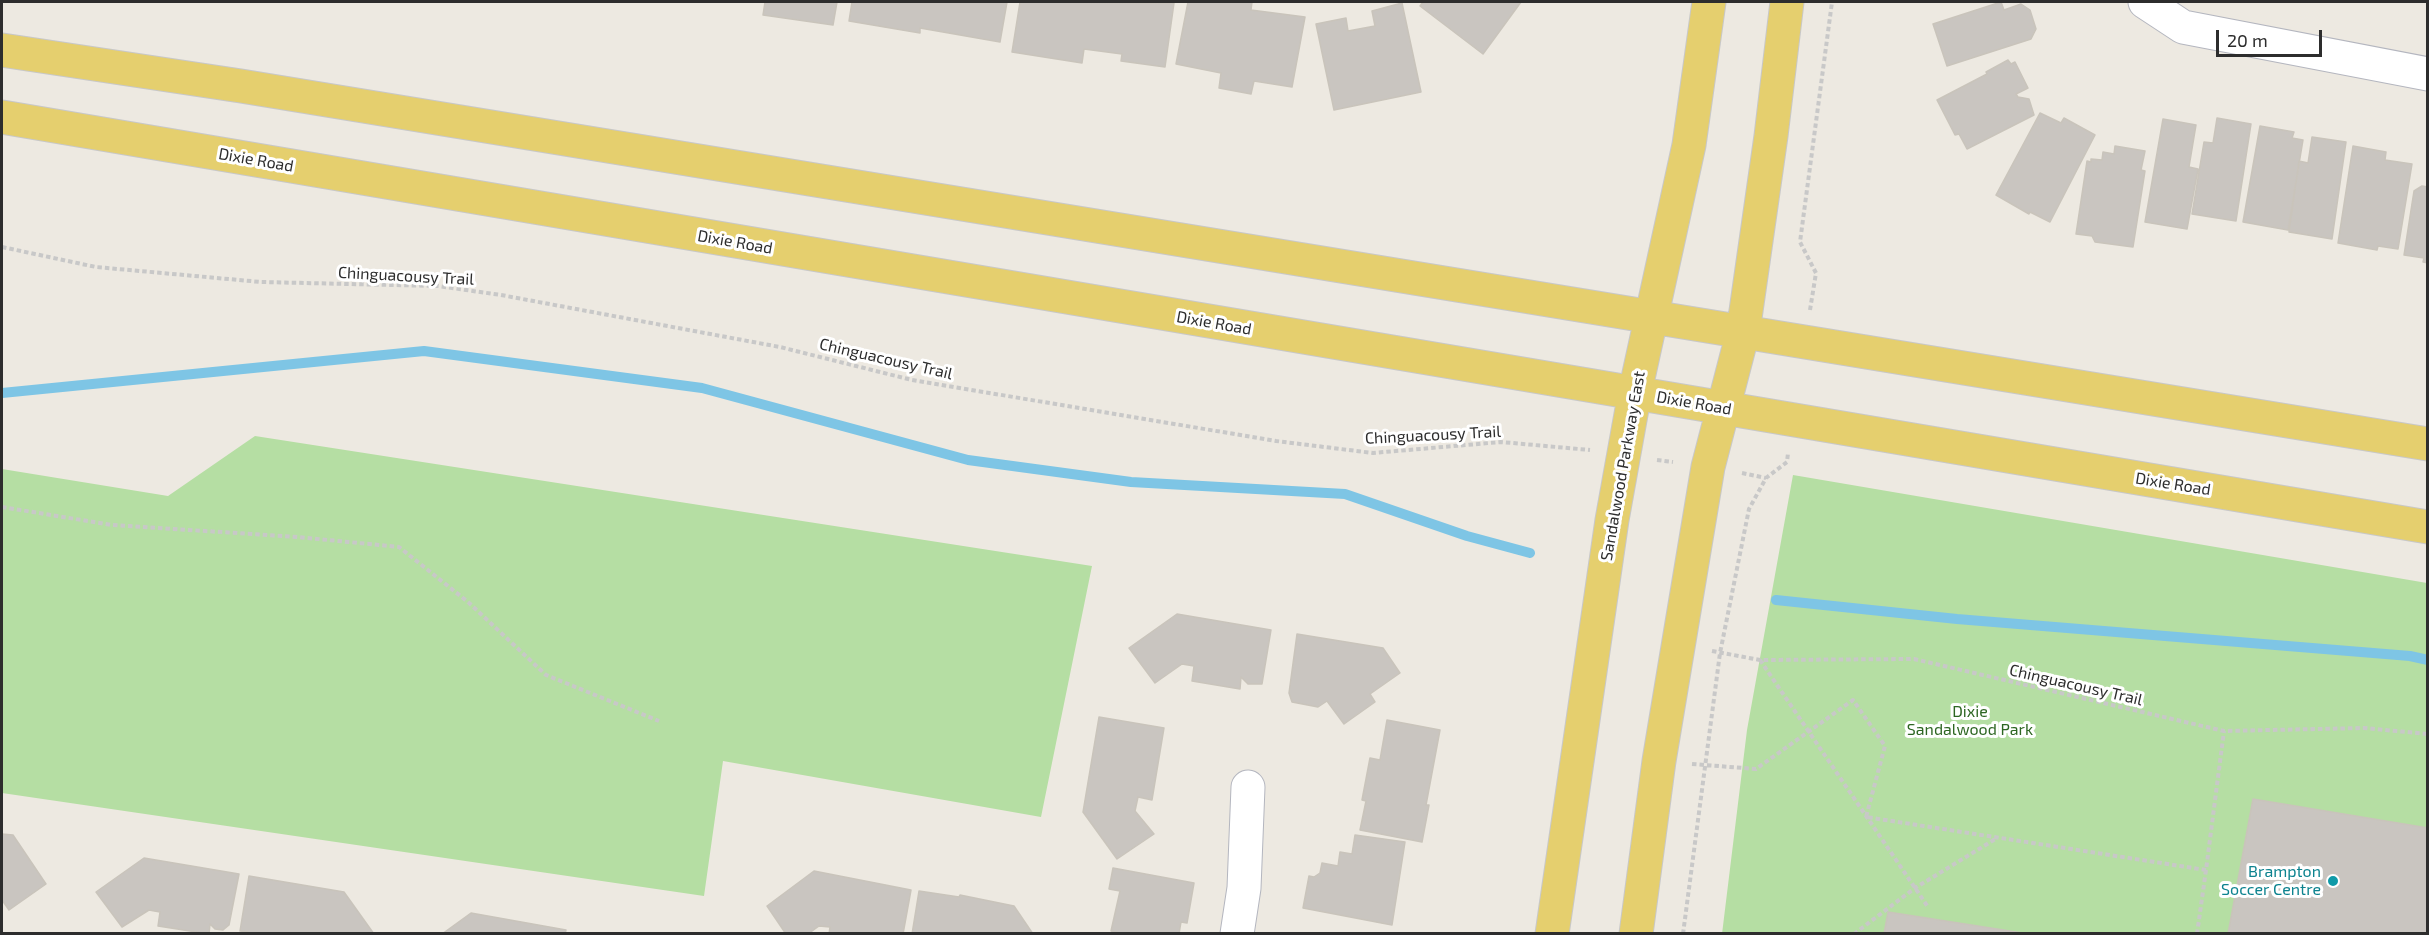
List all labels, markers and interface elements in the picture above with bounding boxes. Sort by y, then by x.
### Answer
scale bar [2219,18,2326,56]
text: 20 m [2227,29,2268,51]
street label: Dixie Road [217,144,295,176]
street label: Dixie Road [696,226,774,258]
street label: Chinguacousy Trail [337,263,475,289]
street label: Dixie Road [1175,307,1253,339]
street label: Chinguacousy Trail [817,334,955,384]
street label: Sandalwood Parkway East [1597,370,1649,562]
street label: Dixie Road [1655,387,1733,419]
street label: Chinguacousy Trail [1364,422,1502,448]
street label: Dixie Road [2134,469,2212,499]
street label: Chinguacousy Trail [2007,660,2145,710]
park label: Dixie Sandalwood Park [1907,702,2033,740]
place label: Brampton Soccer Centre [2221,862,2321,900]
marker: Brampton Soccer Centre [2326,874,2340,888]

